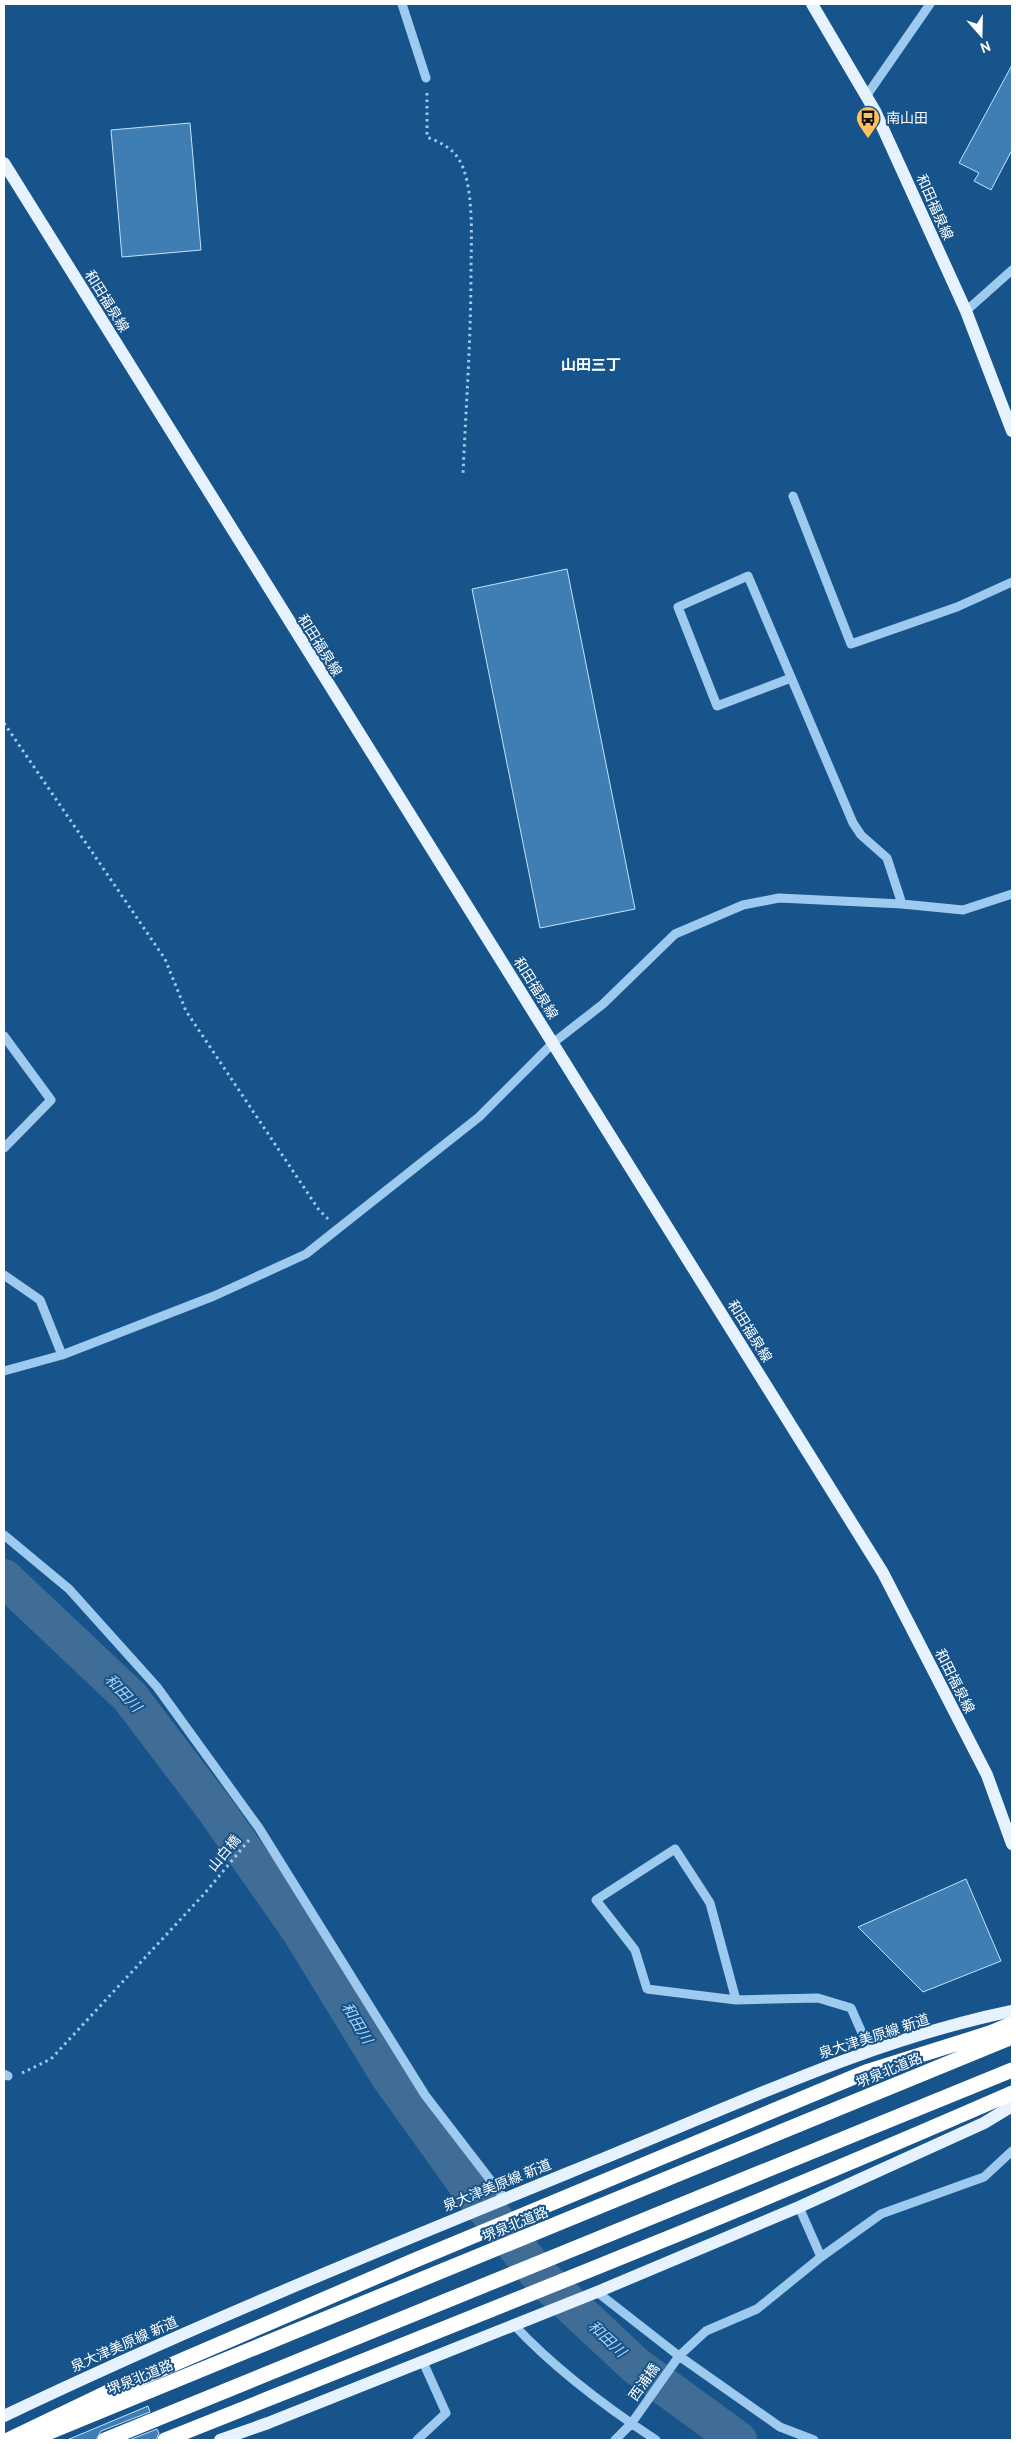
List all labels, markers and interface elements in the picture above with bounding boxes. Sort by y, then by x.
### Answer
north arrow [956,10,1006,60]
text: N [977,36,993,56]
bus stop icon: 南山田 [855,105,881,139]
place label: 南山田 [886,111,928,128]
street label: 和田福泉線 [912,172,957,243]
street label: 和田福泉線 [80,267,132,336]
district label: 山田三丁 [561,357,621,376]
street label: 和田福泉線 [293,611,345,680]
street label: 和田福泉線 [509,954,561,1023]
street label: 和田福泉線 [723,1297,775,1366]
street label: 和田福泉線 [930,1646,978,1717]
water label: 和田川 [100,1671,146,1718]
street label: 山白橋 [205,1832,245,1876]
water label: 和田川 [336,2000,376,2050]
street label: 泉大津美原線 新道 [817,2011,932,2063]
street label: 堺泉北道路 [854,2049,925,2092]
street label: 泉大津美原線 新道 [441,2156,554,2216]
street label: 堺泉北道路 [480,2203,551,2246]
street label: 泉大津美原線 新道 [68,2313,181,2377]
water label: 和田川 [583,2318,630,2364]
street label: 堺泉北道路 [105,2356,176,2399]
street label: 西浦橋 [626,2361,664,2405]

